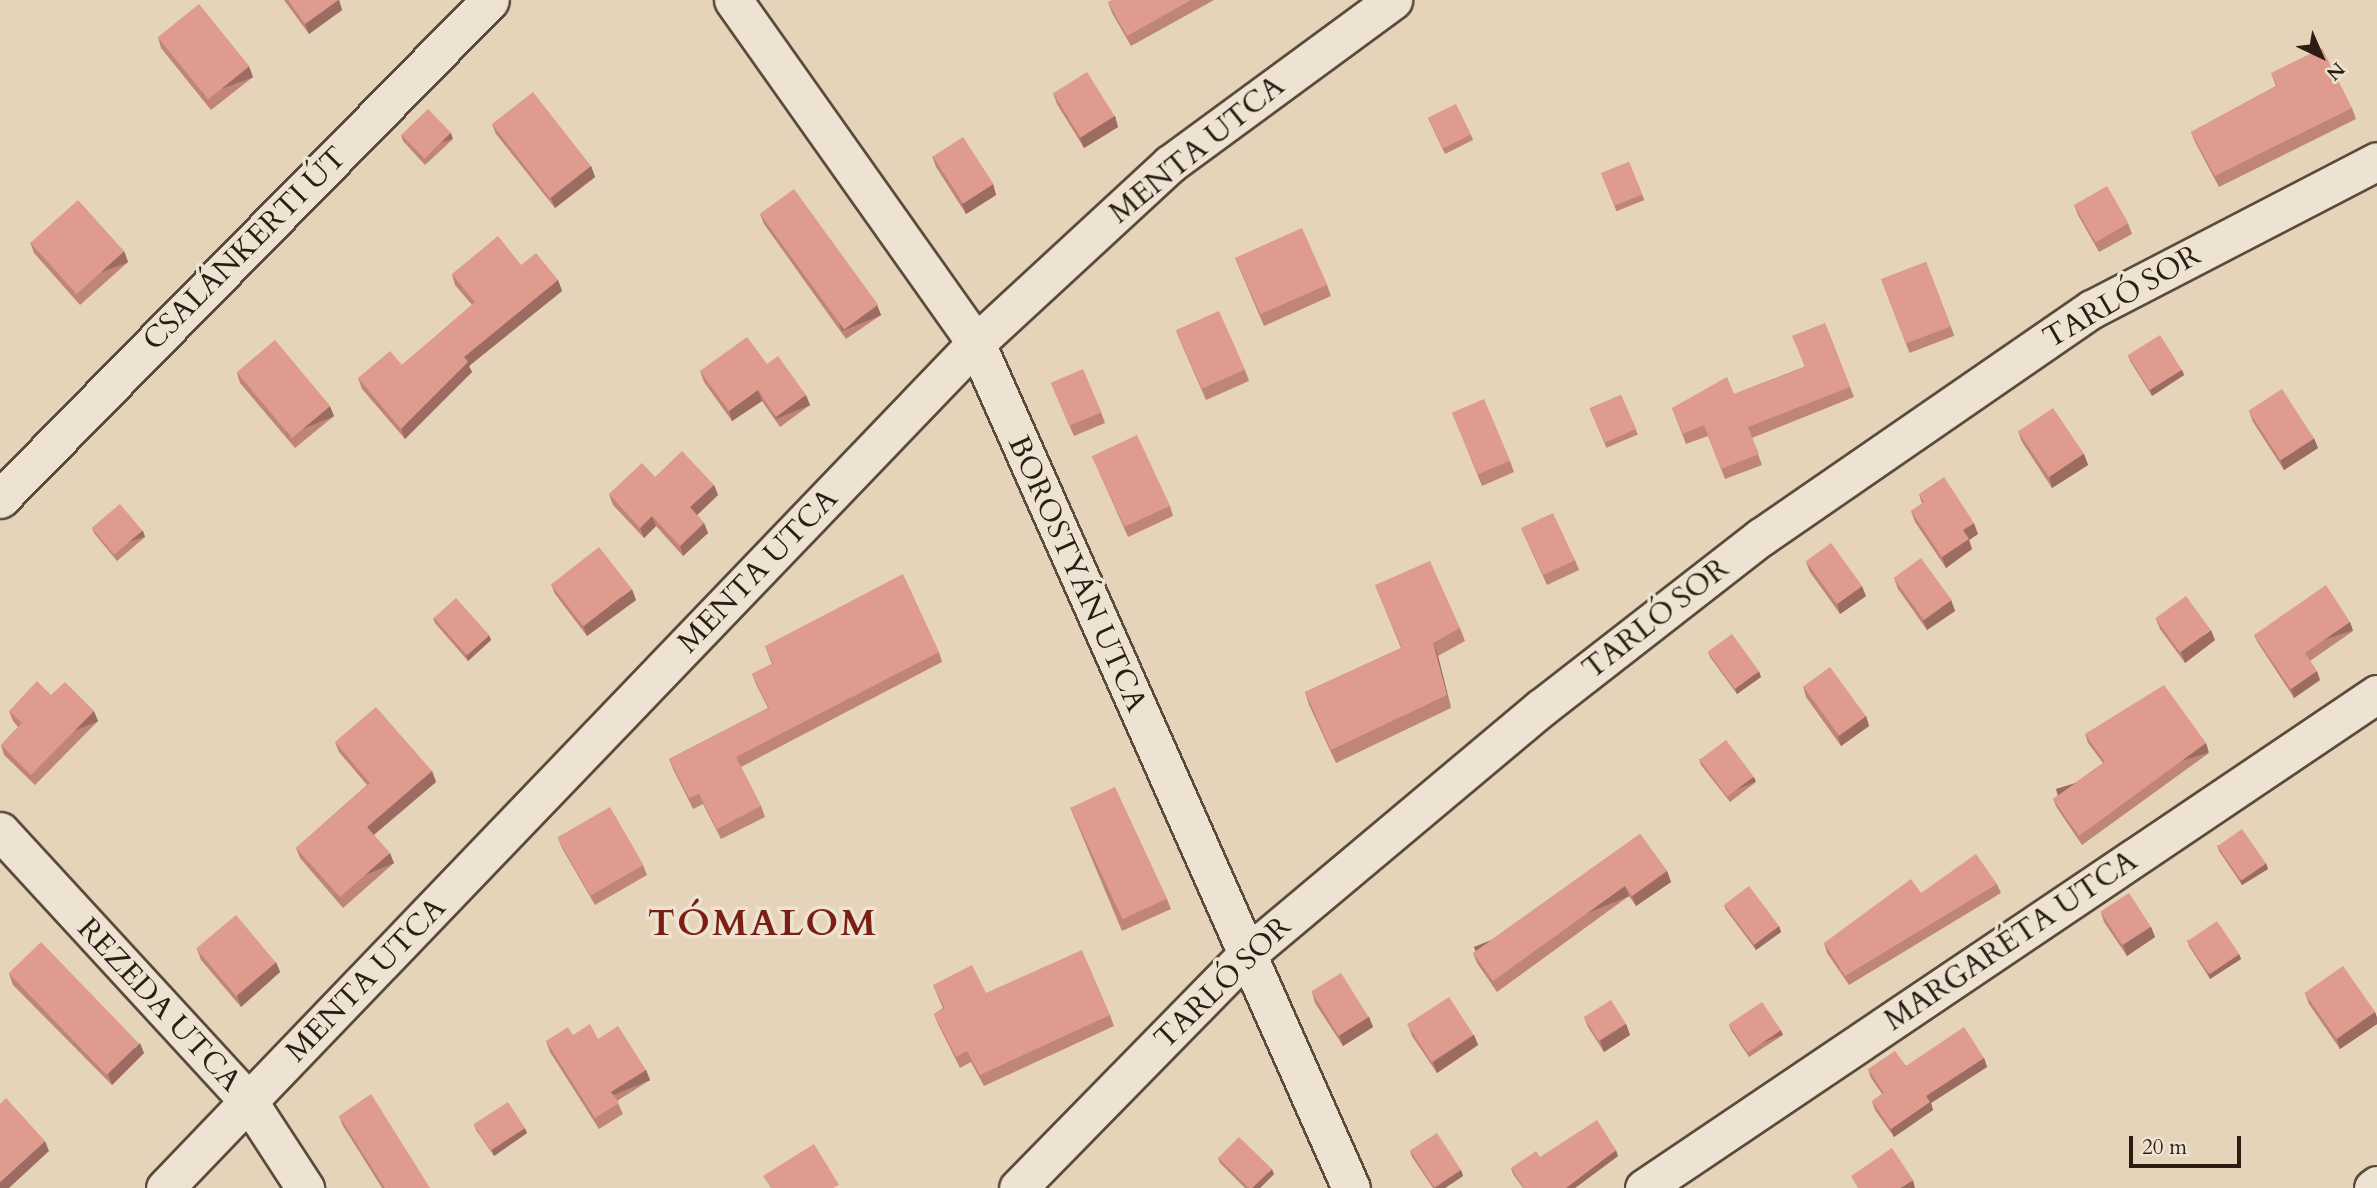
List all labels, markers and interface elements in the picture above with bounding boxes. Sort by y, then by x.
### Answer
north arrow [2286,21,2356,91]
text: N [2321,56,2351,86]
street label: MENTA UTCA [1102,69,1292,231]
street label: CSALÁNKERTI ÚT [136,140,354,358]
street label: TARLÓ SOR [2037,238,2207,356]
street label: BOROSTYÁN UTCA [1000,430,1154,718]
street label: MENTA UTCA [671,481,845,661]
street label: TARLÓ SOR [1576,551,1736,687]
street label: MARGARÉTA UTCA [1878,843,2144,1039]
street label: MENTA UTCA [279,890,453,1070]
district label: TÓMALOM [649,901,877,945]
street label: TARLÓ SOR [1147,909,1299,1057]
street label: REZEDA UTCA [70,911,248,1099]
scale bar [2132,1122,2244,1166]
text: 20 m [2142,1133,2187,1162]

